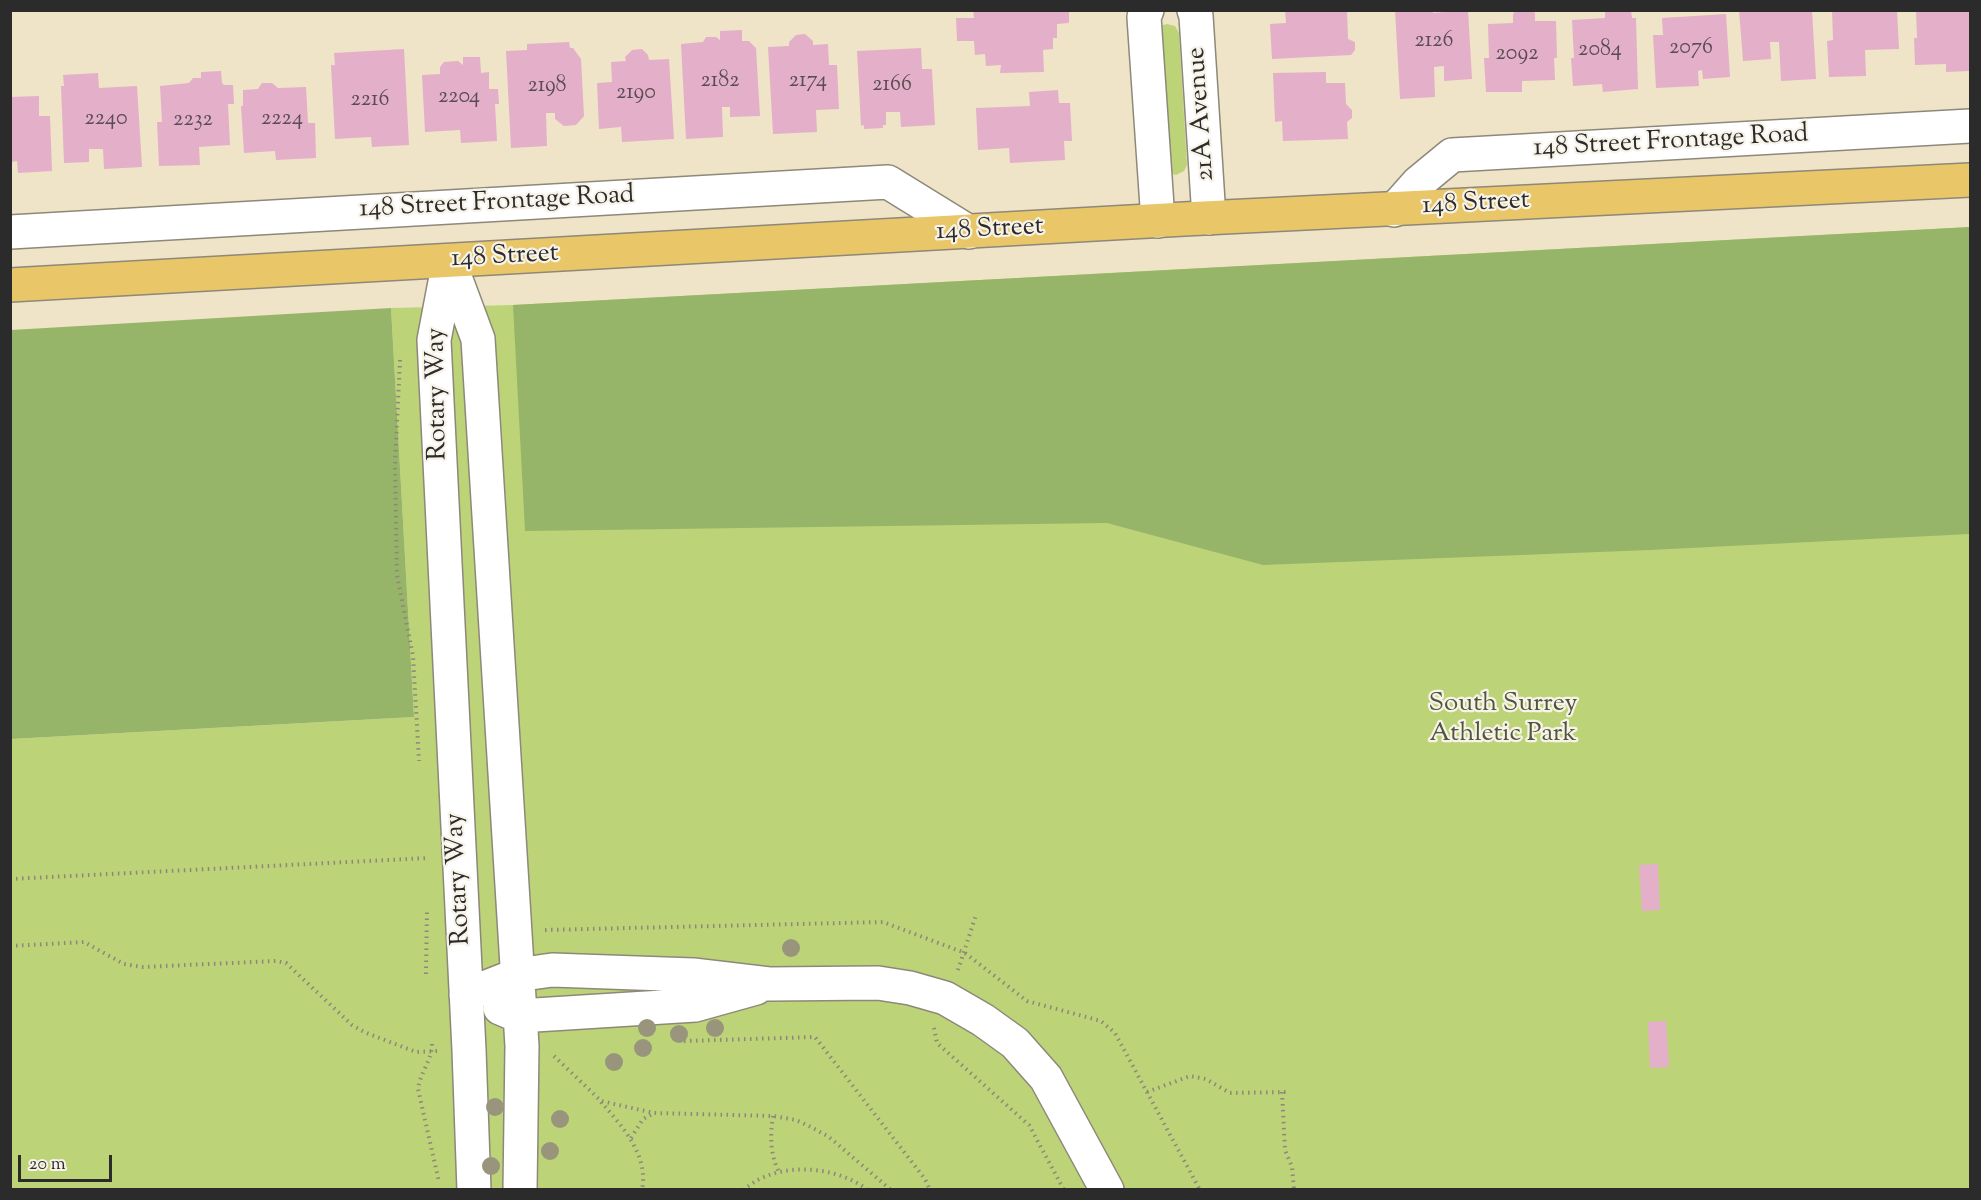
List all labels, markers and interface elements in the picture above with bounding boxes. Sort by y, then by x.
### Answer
house number: 2126 [1414,29,1454,55]
house number: 2076 [1669,36,1713,62]
house number: 2084 [1578,38,1622,64]
house number: 2092 [1496,42,1538,68]
street label: 21A Avenue [1183,46,1223,182]
house number: 2182 [701,69,739,95]
house number: 2174 [789,69,827,95]
house number: 2166 [872,73,912,99]
house number: 2198 [527,74,567,100]
house number: 2190 [616,81,656,107]
house number: 2204 [438,85,480,111]
house number: 2216 [350,88,390,114]
house number: 2240 [84,107,128,133]
house number: 2224 [261,107,303,133]
house number: 2232 [173,108,213,134]
street label: 148 Street Frontage Road [1533,120,1809,166]
street label: 148 Street Frontage Road [359,181,635,227]
street label: 148 Street [1421,187,1531,223]
street label: 148 Street [935,213,1045,249]
street label: 148 Street [450,240,560,276]
street label: Rotary Way [422,327,456,461]
park label: South Surrey Athletic Park [1428,690,1578,752]
street label: Rotary Way [441,812,479,946]
scale bar [21,1143,116,1181]
text: 20 m [29,1152,66,1178]

